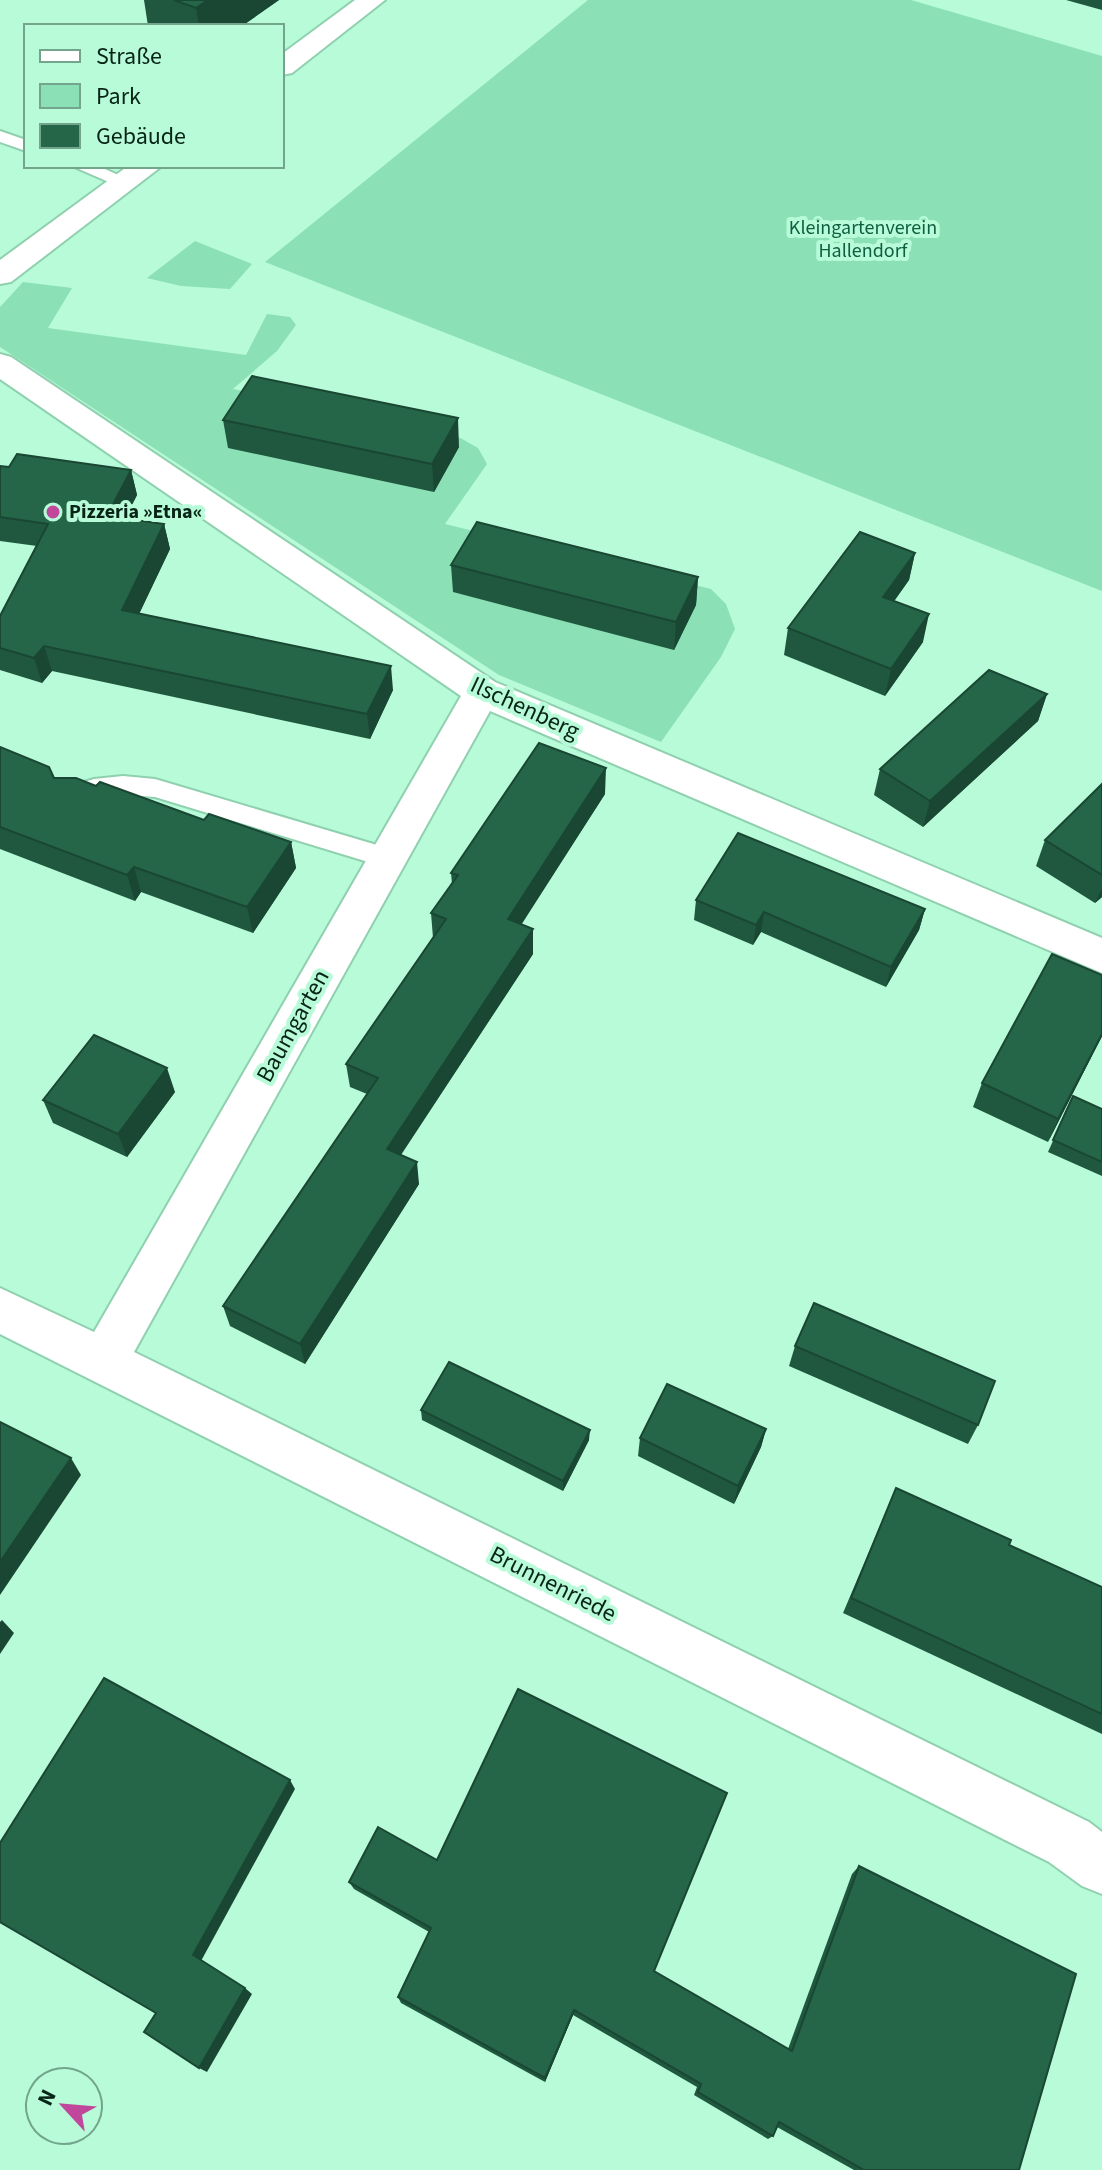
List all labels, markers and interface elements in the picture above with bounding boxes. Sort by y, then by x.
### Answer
legend [24,24,284,168]
text: Straße [96,39,162,74]
text: Park [96,79,141,114]
text: Gebäude [96,119,186,154]
park label: Kleingartenverein Hallendorf [789,214,937,265]
place label: Pizzeria »Etna« [69,498,202,526]
marker: Pizzeria »Etna« [44,503,62,521]
street label: Ilschenberg [465,667,585,749]
street label: Baumgarten [248,963,338,1089]
street label: Brunnenriede [484,1537,622,1631]
north arrow [24,2066,104,2146]
text: N [29,2084,65,2111]

